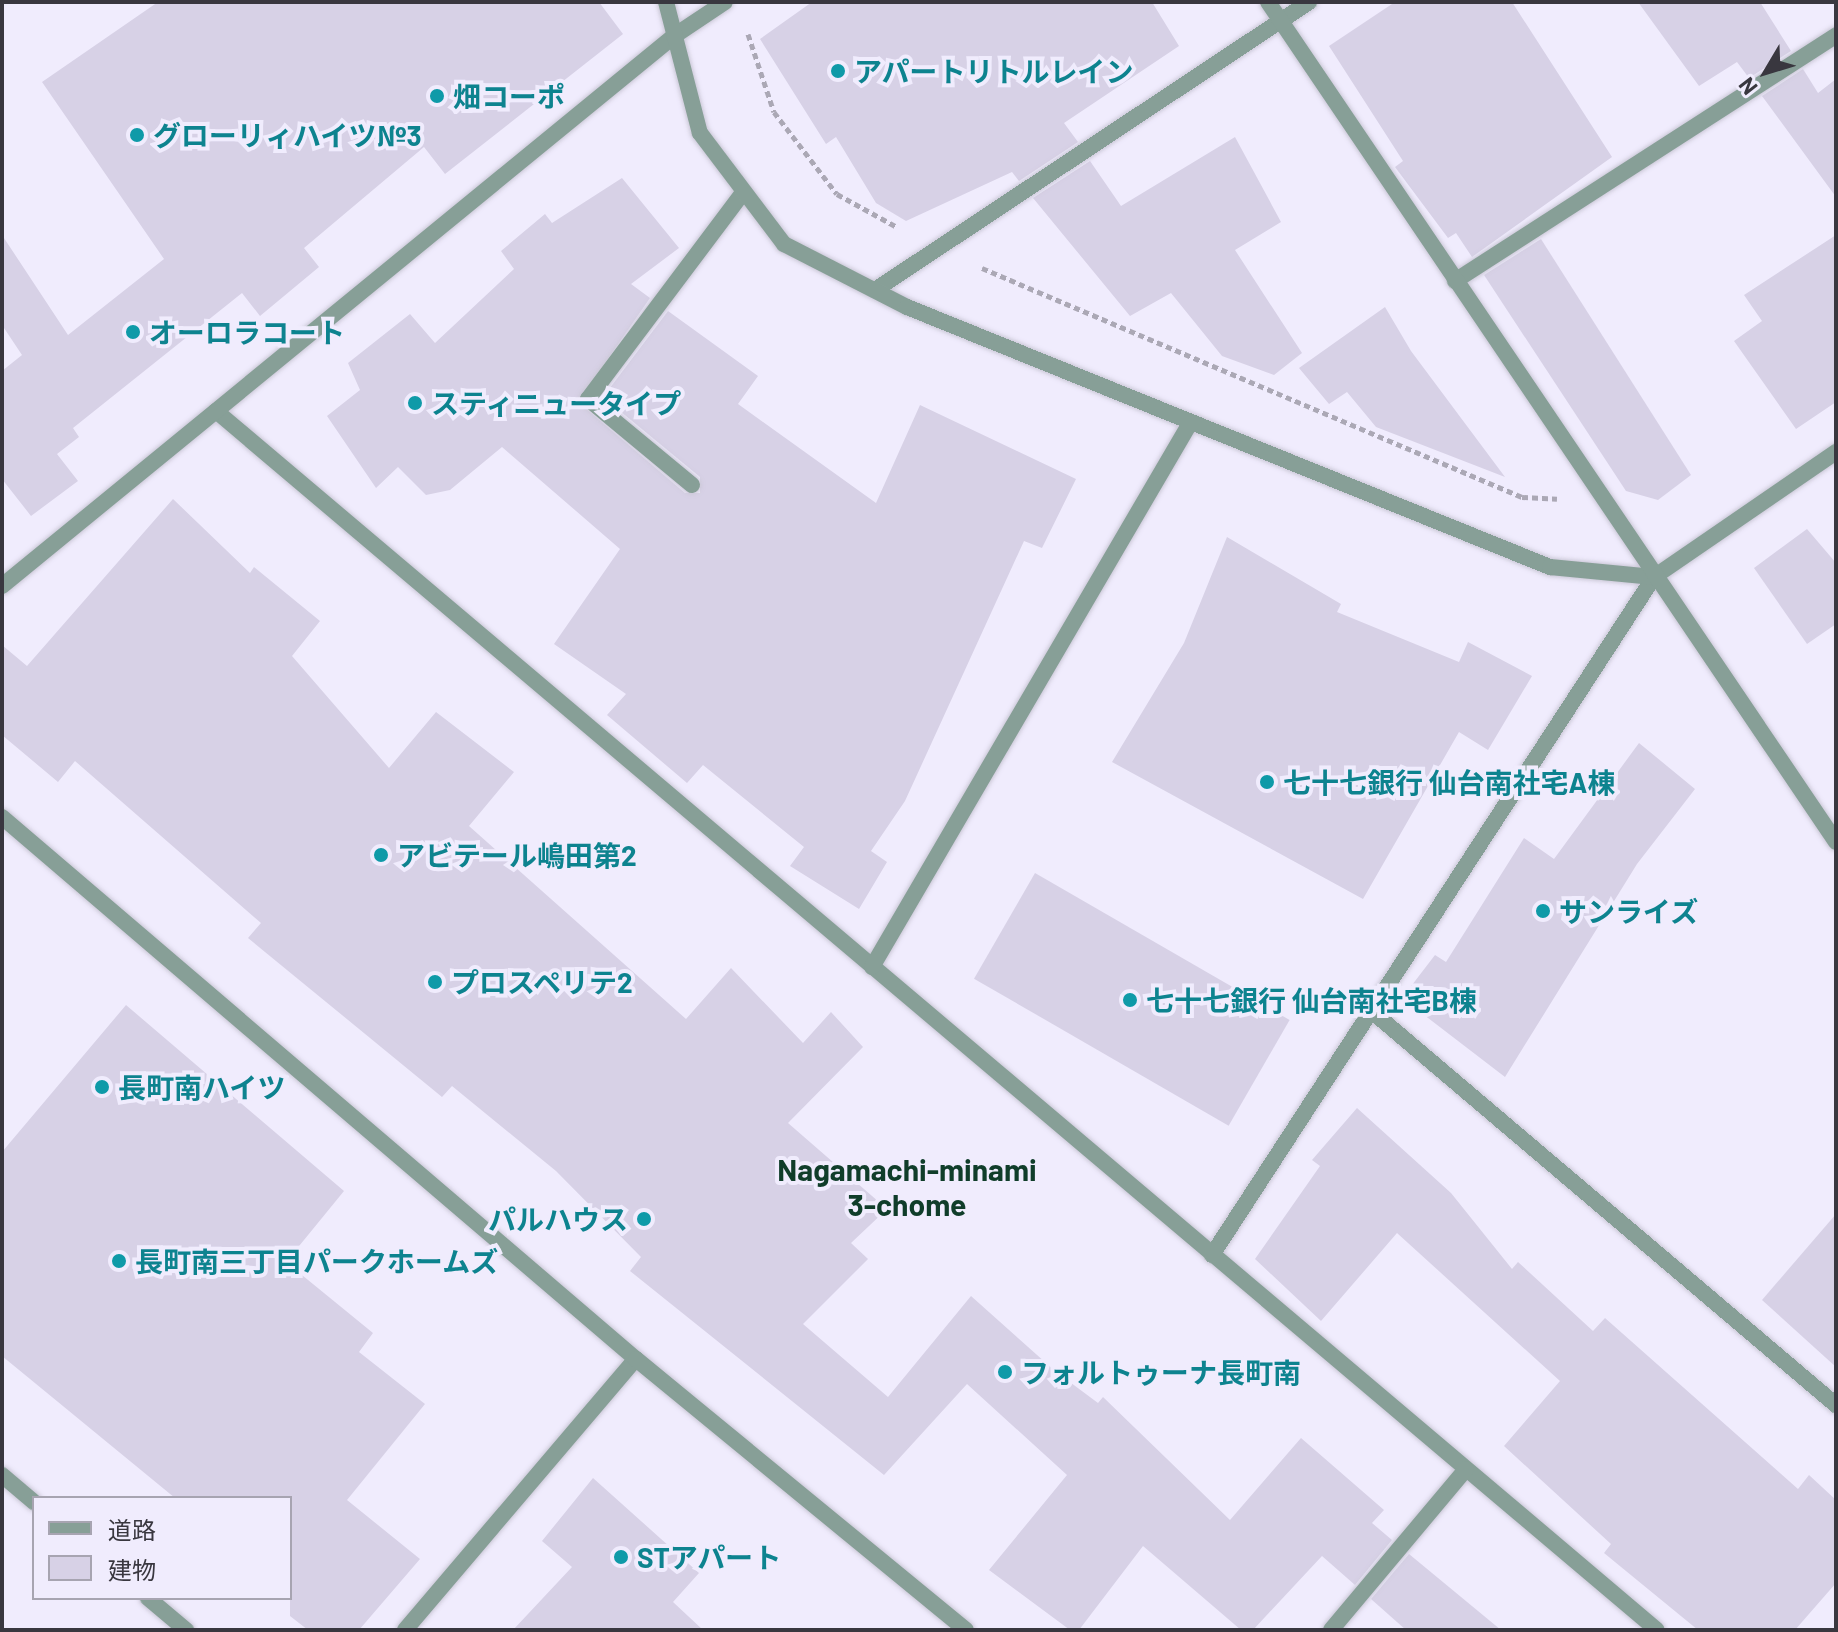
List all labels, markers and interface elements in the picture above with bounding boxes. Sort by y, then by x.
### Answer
north arrow [1726,32,1806,112]
place label: アパートリトルレイン [854,54,1134,88]
marker: アパートリトルレイン [829,62,847,80]
text: N [1732,73,1762,101]
place label: 畑コーポ [453,79,565,113]
marker: 畑コーポ [428,87,446,105]
place label: グローリィハイツ№3 [153,118,422,152]
marker: グローリィハイツ№3 [128,126,146,144]
place label: オーロラコート [149,315,345,349]
marker: オーロラコート [124,323,142,341]
place label: スティニュータイプ [431,386,683,420]
marker: スティニュータイプ [406,394,424,412]
place label: 七十七銀行 仙台南社宅A棟 [1283,765,1615,799]
marker: 七十七銀行 仙台南社宅A棟 [1258,773,1276,791]
place label: アビテール嶋田第2 [397,838,637,872]
marker: アビテール嶋田第2 [372,846,390,864]
place label: サンライズ [1559,894,1699,928]
marker: サンライズ [1534,902,1552,920]
place label: プロスペリテ2 [451,965,635,999]
marker: プロスペリテ2 [426,973,444,991]
place label: 七十七銀行 仙台南社宅B棟 [1146,983,1477,1017]
marker: 七十七銀行 仙台南社宅B棟 [1121,991,1139,1009]
place label: 長町南ハイツ [118,1070,286,1104]
marker: 長町南ハイツ [93,1078,111,1096]
district label: Nagamachi-minami 3-chome [777,1151,1037,1222]
place label: パルハウス [488,1202,628,1236]
marker: パルハウス [635,1210,653,1228]
place label: 長町南三丁目パークホームズ [135,1244,499,1278]
marker: 長町南三丁目パークホームズ [110,1252,128,1270]
place label: フォルトゥーナ長町南 [1021,1355,1301,1389]
marker: フォルトゥーナ長町南 [996,1363,1014,1381]
legend [32,1496,292,1600]
text: 道路 [108,1515,156,1544]
place label: STアパート [637,1540,782,1574]
marker: STアパート [612,1548,630,1566]
text: 建物 [108,1555,156,1584]

